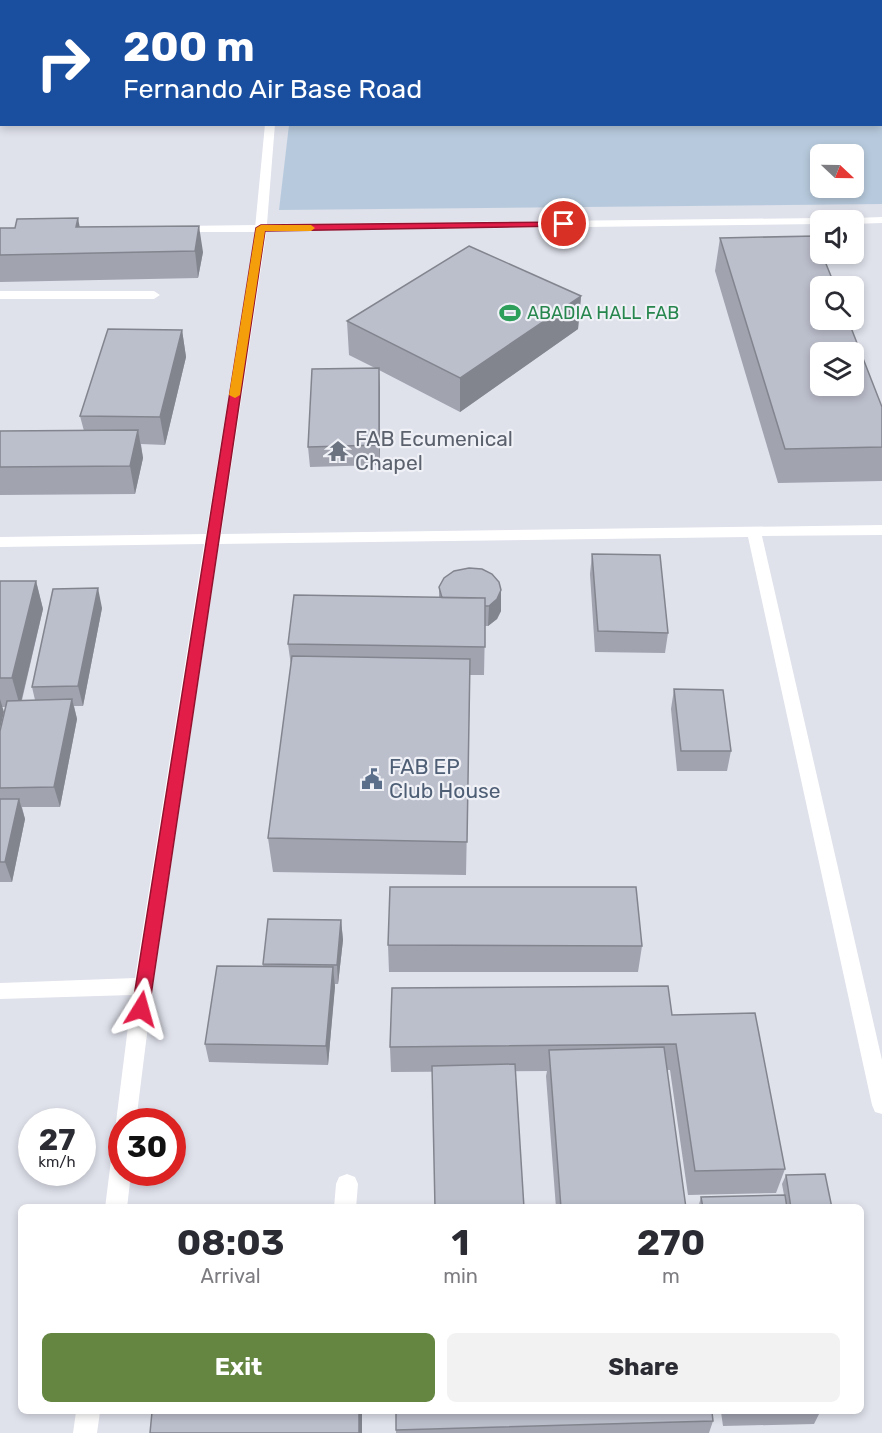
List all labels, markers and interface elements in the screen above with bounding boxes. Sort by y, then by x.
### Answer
text: 200 m [123,22,255,72]
icon: right [24,24,102,102]
text: Fernando Air Base Road [123,73,422,105]
north arrow [810,144,864,198]
map controls [810,144,864,396]
pin [538,198,589,249]
icon: arrive [547,207,580,240]
button: sound [810,210,864,264]
button: search [810,276,864,330]
sports icon: ABADIA HALL FAB [498,301,522,325]
place label: ABADIA HALL FAB [527,302,679,324]
button: layers [810,342,864,396]
place label: FAB Ecumenical Chapel [355,426,513,475]
temple icon: FAB Ecumenical Chapel [326,439,350,463]
place label: FAB EP Club House [389,754,501,803]
public building icon: FAB EP Club House [360,767,384,791]
position arrow [109,977,173,1041]
speed limit sign: 30 [108,1108,186,1186]
text: 27 [39,1122,75,1158]
text: km/h [38,1153,76,1171]
text: 08:03 [177,1221,284,1264]
text: 1 [452,1221,469,1264]
text: 270 [637,1221,705,1264]
text: Arrival [201,1264,261,1288]
text: min [443,1264,478,1288]
text: m [662,1264,680,1288]
button: Exit [42,1333,435,1402]
button: Share [447,1333,840,1402]

